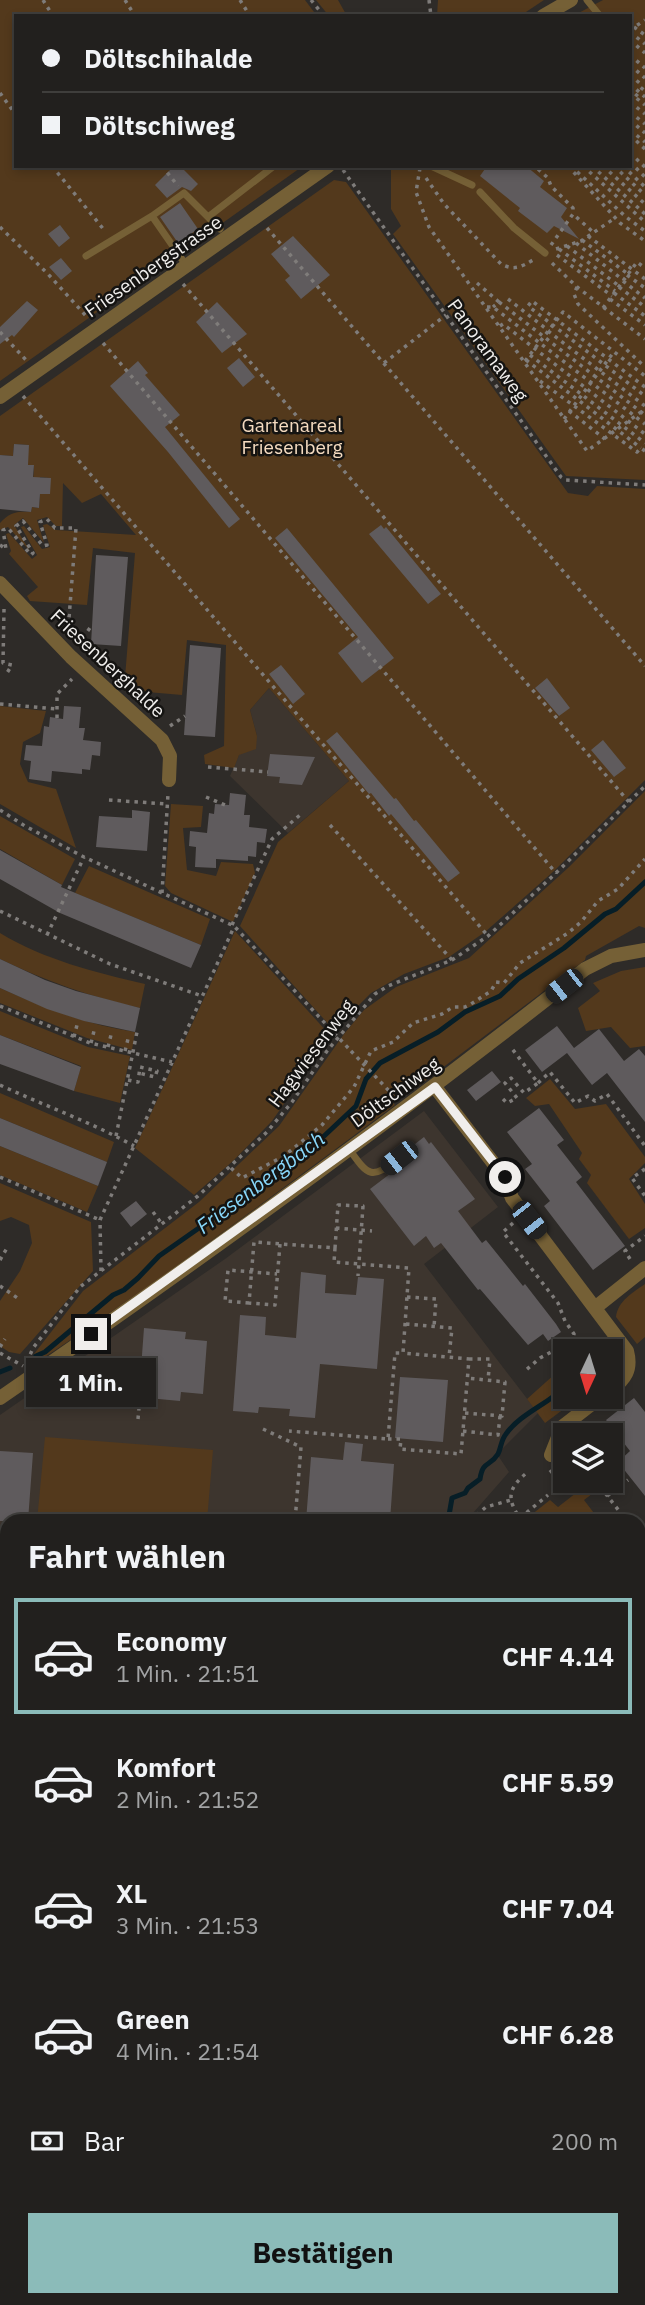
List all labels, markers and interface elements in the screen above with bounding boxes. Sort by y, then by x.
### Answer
text: Döltschihalde [84,41,253,75]
text: Döltschiweg [84,108,235,142]
street label: Friesenbergstrasse [80,210,226,322]
street label: Panoramaweg [443,294,533,406]
park label: Gartenareal Friesenberg [242,413,343,459]
street label: Friesenberghalde [46,604,170,722]
car [541,965,588,1007]
street label: Hagwiesenweg [263,994,359,1112]
street label: Döltschiweg [346,1052,444,1132]
water label: Friesenbergbach [190,1124,330,1240]
car [376,1137,423,1179]
route start [489,1161,521,1193]
car [508,1197,551,1243]
route end [75,1318,107,1350]
north arrow [553,1339,623,1409]
map controls [553,1339,623,1493]
callout: 1 Min. [26,1358,156,1408]
text: 1 Min. [58,1367,124,1397]
button: layers [553,1423,623,1493]
text: Fahrt wählen [28,1535,226,1577]
text: Economy [116,1624,227,1658]
icon: car [32,1625,95,1688]
text: CHF 4.14 [502,1639,614,1673]
text: 1 Min. · 21:51 [116,1658,259,1688]
text: Komfort [116,1750,216,1784]
icon: car [32,1751,95,1814]
text: CHF 5.59 [502,1765,614,1799]
text: 2 Min. · 21:52 [116,1784,259,1814]
text: XL [116,1876,147,1910]
icon: car [32,1877,95,1940]
text: CHF 7.04 [502,1891,614,1925]
text: 3 Min. · 21:53 [116,1910,259,1940]
text: Green [116,2002,190,2036]
icon: car [32,2003,95,2066]
text: CHF 6.28 [502,2017,614,2051]
text: 4 Min. · 21:54 [116,2036,259,2066]
icon: cash [28,2122,66,2160]
text: Bar [84,2124,124,2158]
text: 200 m [551,2126,618,2156]
button: Bestätigen [28,2213,618,2293]

